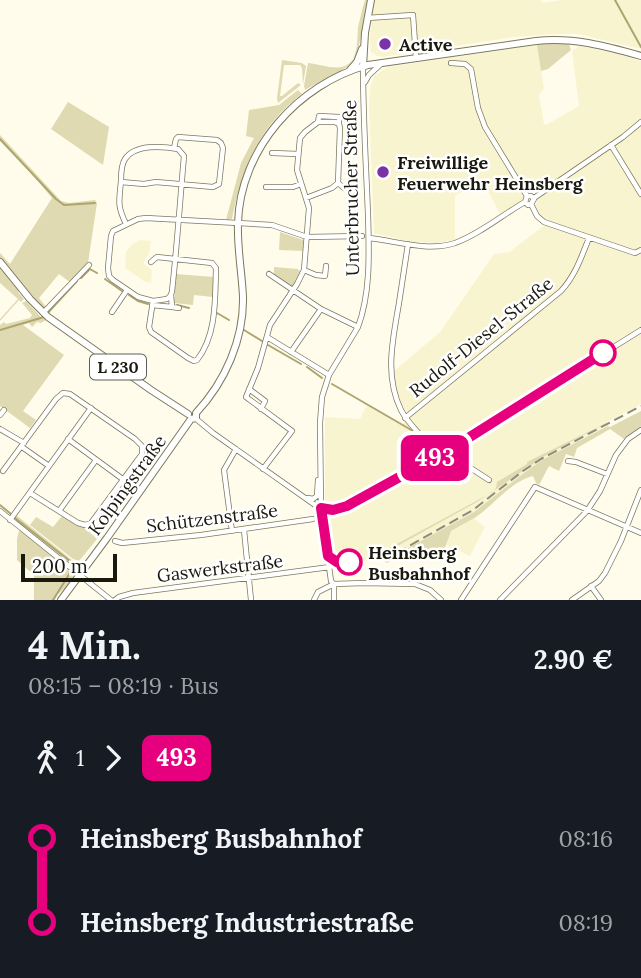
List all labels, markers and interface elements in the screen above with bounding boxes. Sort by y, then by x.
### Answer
place label: Active [399,33,453,56]
marker: Active [377,36,393,52]
street label: Unterbrucher Straße [338,99,364,276]
place label: Freiwillige Feuerwehr Heinsberg [397,151,584,195]
marker: Freiwillige Feuerwehr Heinsberg [375,164,391,180]
street label: Rudolf-Diesel-Straße [404,272,558,402]
unlabelled marker [590,340,616,366]
road number: L 230 [90,354,146,380]
street label: Kolpingstraße [83,430,171,540]
line badge: 493 [395,435,475,481]
text: 493 [415,442,455,473]
street label: Schützenstraße [145,498,279,537]
place label: Heinsberg Busbahnhof [368,541,471,585]
street label: Gaswerkstraße [156,549,285,587]
marker: Heinsberg Busbahnhof [336,549,362,575]
scale bar [21,551,117,583]
text: 200 m [32,554,88,578]
text: 4 Min. [28,621,141,669]
text: 2.90 € [534,643,613,676]
text: 08:15 – 08:19 · Bus [28,671,219,700]
icon: walk [28,739,66,777]
icon: forward [94,739,132,777]
text: 493 [156,742,197,773]
text: 1 [76,743,84,772]
text: Heinsberg Busbahnhof [80,822,362,855]
text: 08:16 [558,824,613,853]
text: Heinsberg Industriestraße [80,906,414,939]
text: 08:19 [558,908,613,937]

